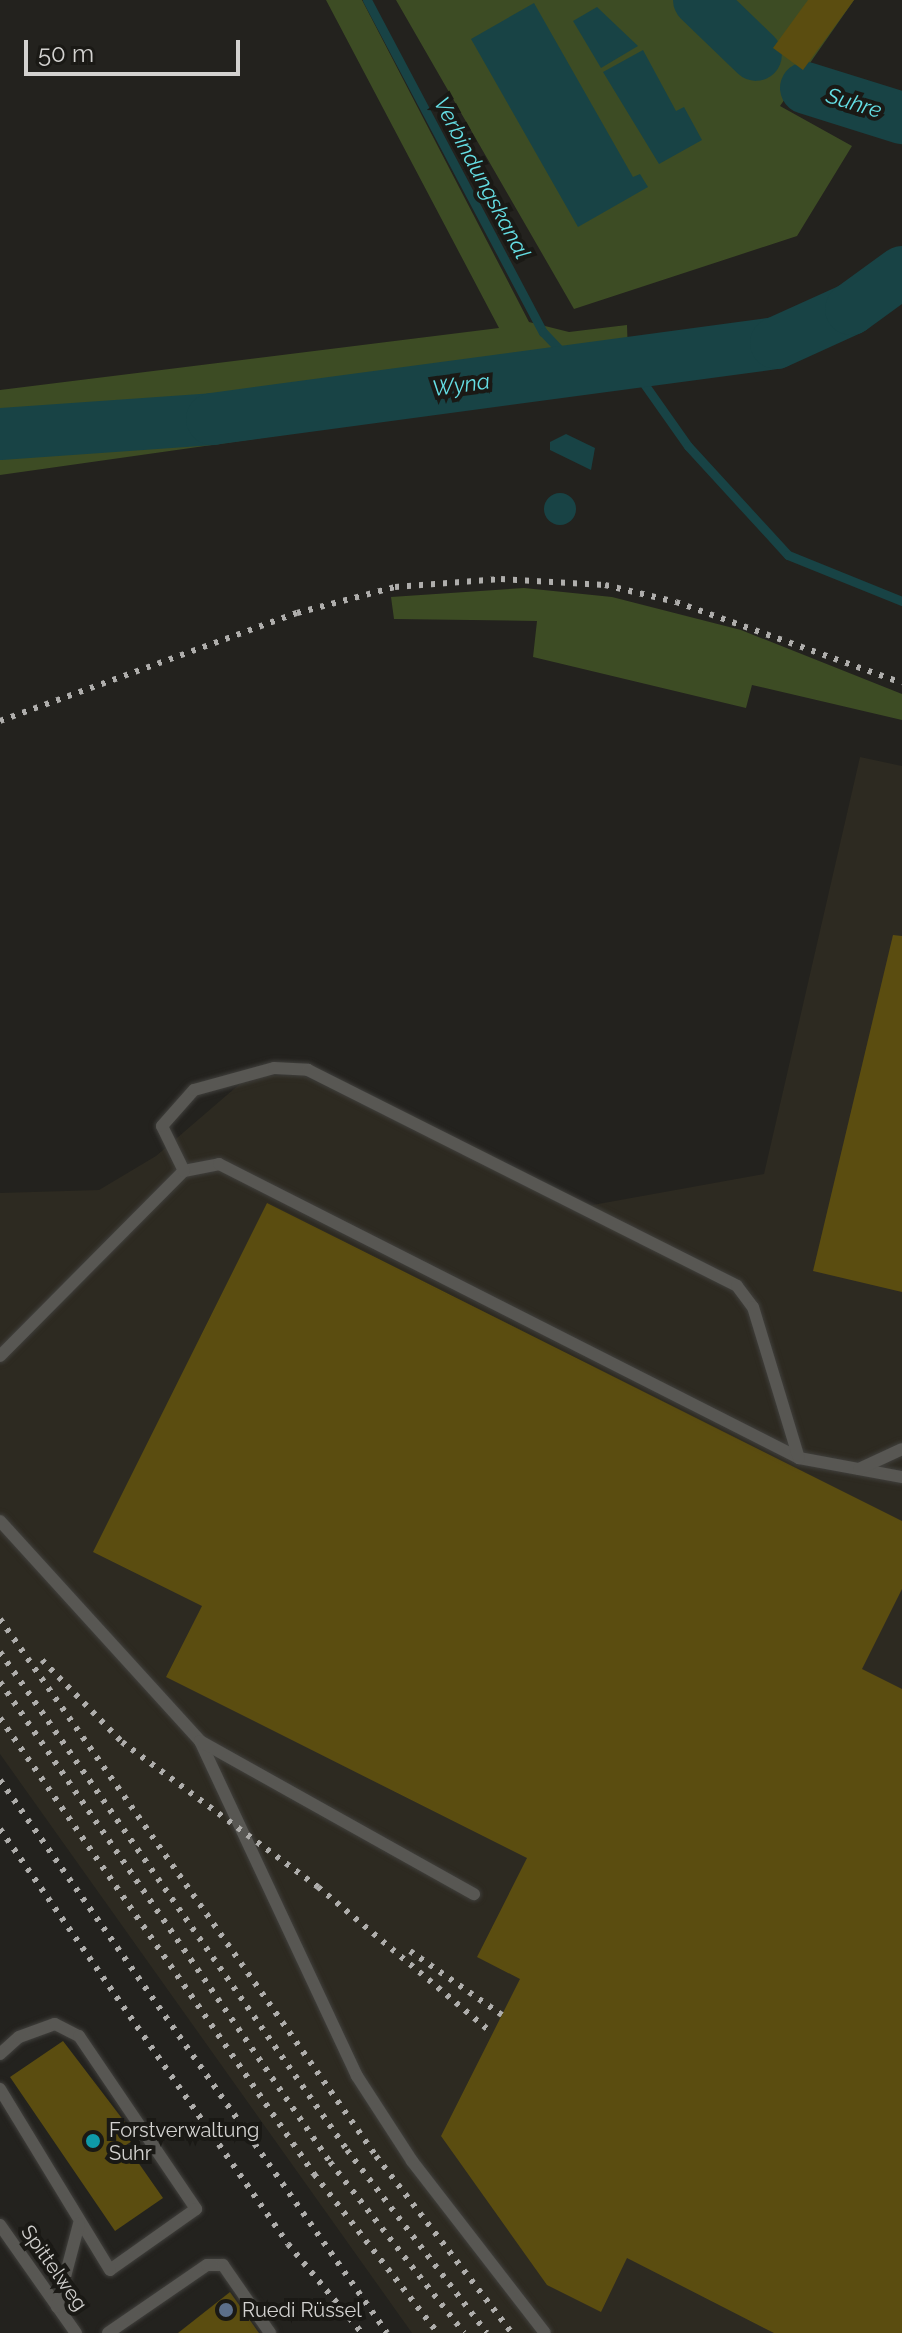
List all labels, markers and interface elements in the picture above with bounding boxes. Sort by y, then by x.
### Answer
scale bar [28,24,244,74]
text: 50 m [38,39,94,68]
water label: Suhre [823,82,885,124]
water label: Verbindungskanal [428,92,536,264]
water label: Wyna [430,368,492,402]
place label: Forstverwaltung Suhr [109,2118,259,2165]
marker: Forstverwaltung Suhr [84,2132,102,2150]
street label: Spittelweg [16,2221,92,2315]
place label: Ruedi Rüssel [242,2298,362,2322]
marker: Ruedi Rüssel [217,2301,235,2319]

